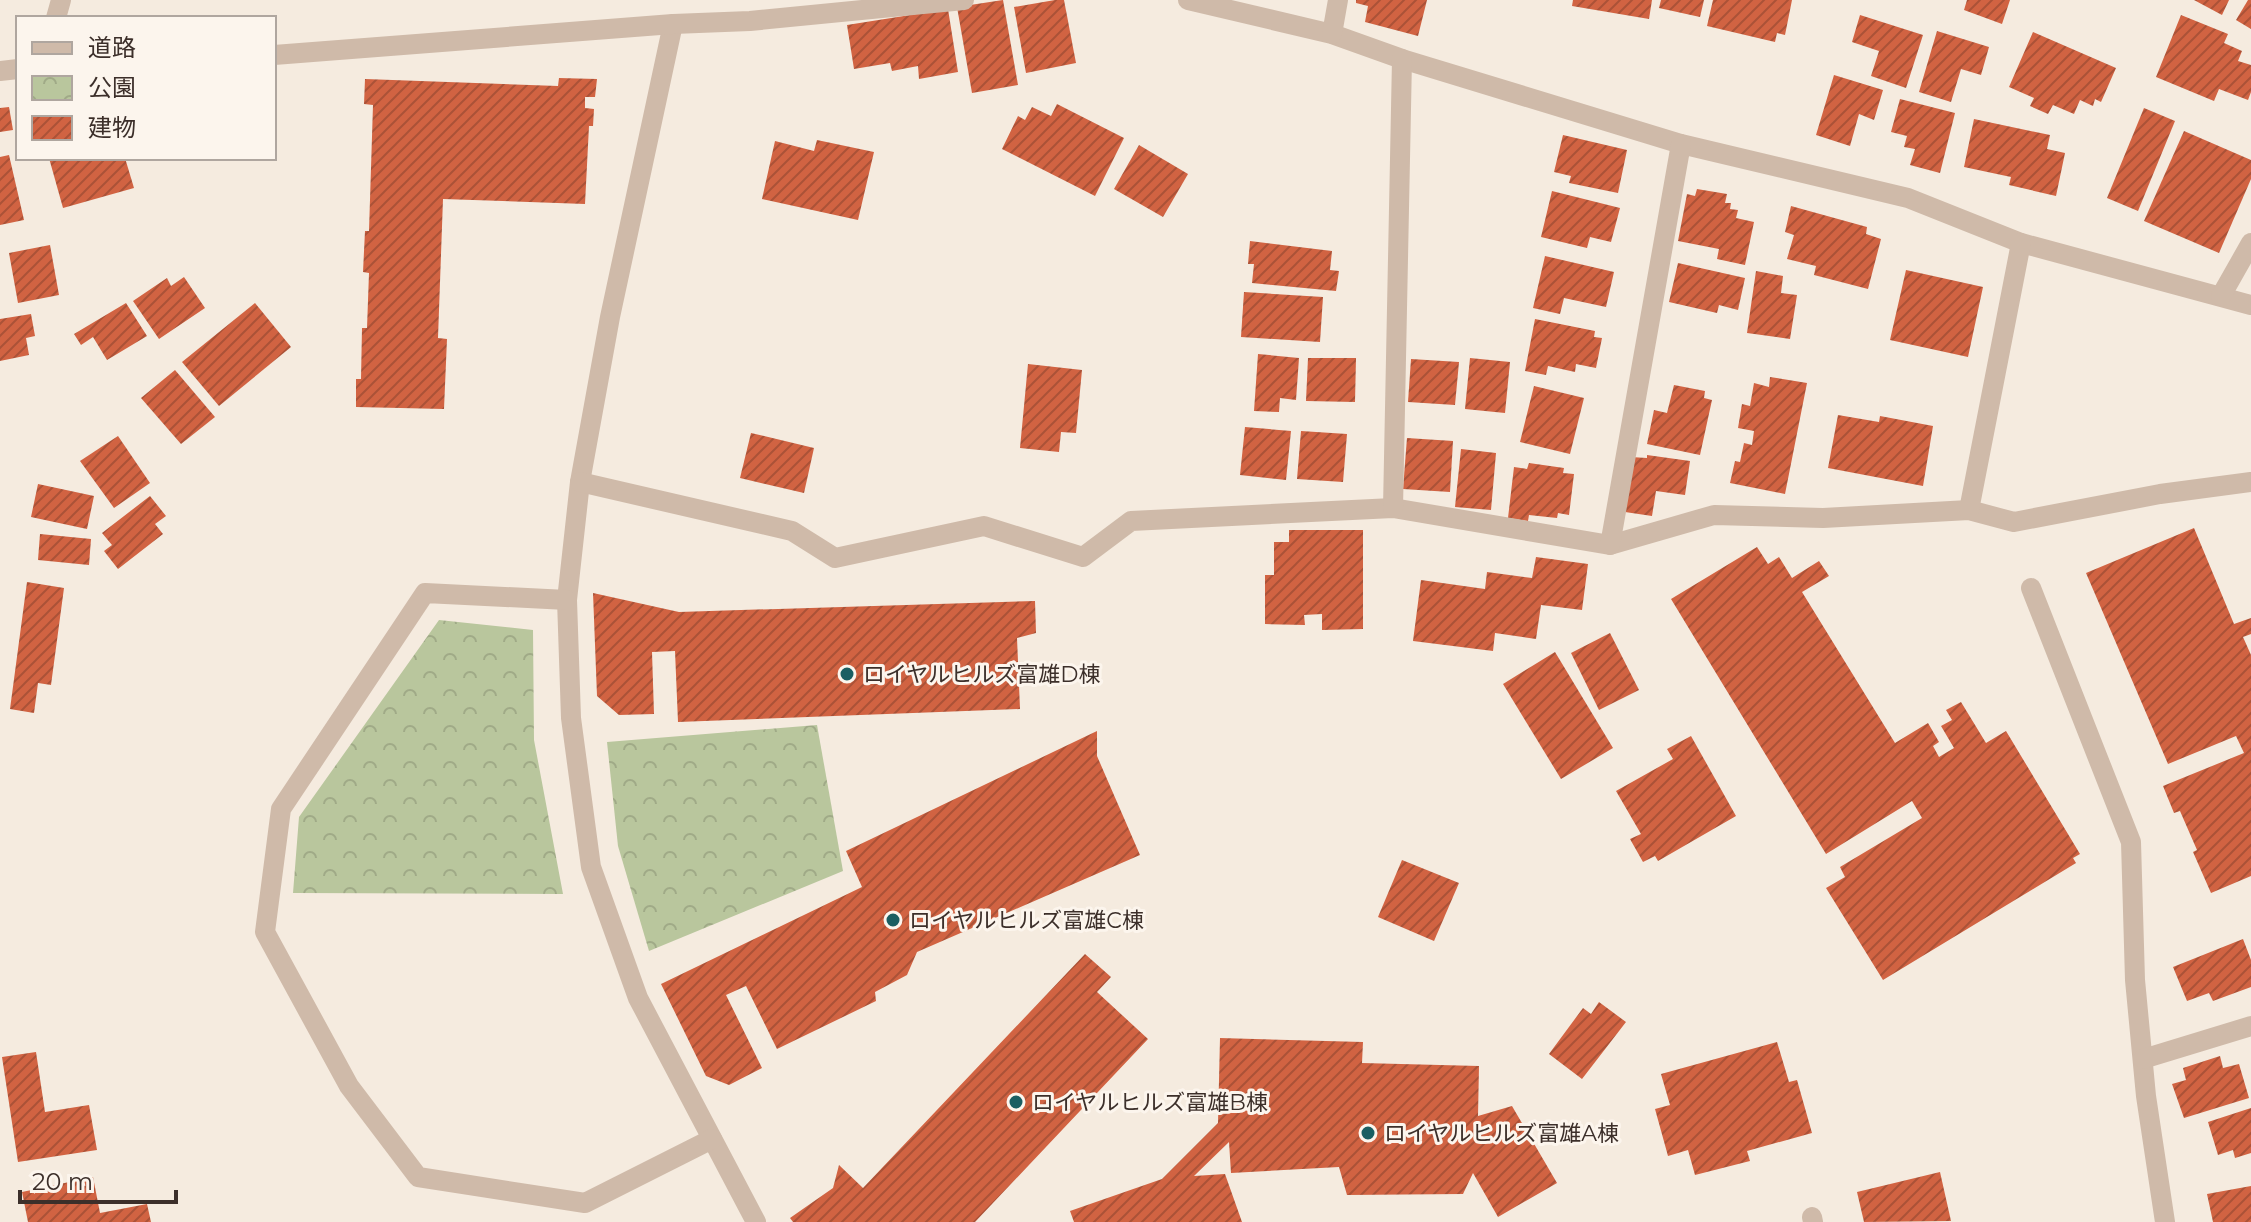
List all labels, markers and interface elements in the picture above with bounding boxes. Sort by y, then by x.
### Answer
legend [16,16,276,160]
text: 道路 [88,33,136,62]
text: 公園 [88,73,136,102]
text: 建物 [88,113,136,142]
place label: ロイヤルヒルズ富雄D棟 [863,661,1101,688]
marker: ロイヤルヒルズ富雄D棟 [838,665,856,683]
place label: ロイヤルヒルズ富雄C棟 [909,907,1144,934]
marker: ロイヤルヒルズ富雄C棟 [884,911,902,929]
place label: ロイヤルヒルズ富雄B棟 [1032,1089,1268,1116]
marker: ロイヤルヒルズ富雄B棟 [1007,1093,1025,1111]
place label: ロイヤルヒルズ富雄A棟 [1384,1120,1619,1147]
marker: ロイヤルヒルズ富雄A棟 [1359,1124,1377,1142]
scale bar [20,1154,176,1204]
text: 20 m [32,1167,93,1196]

